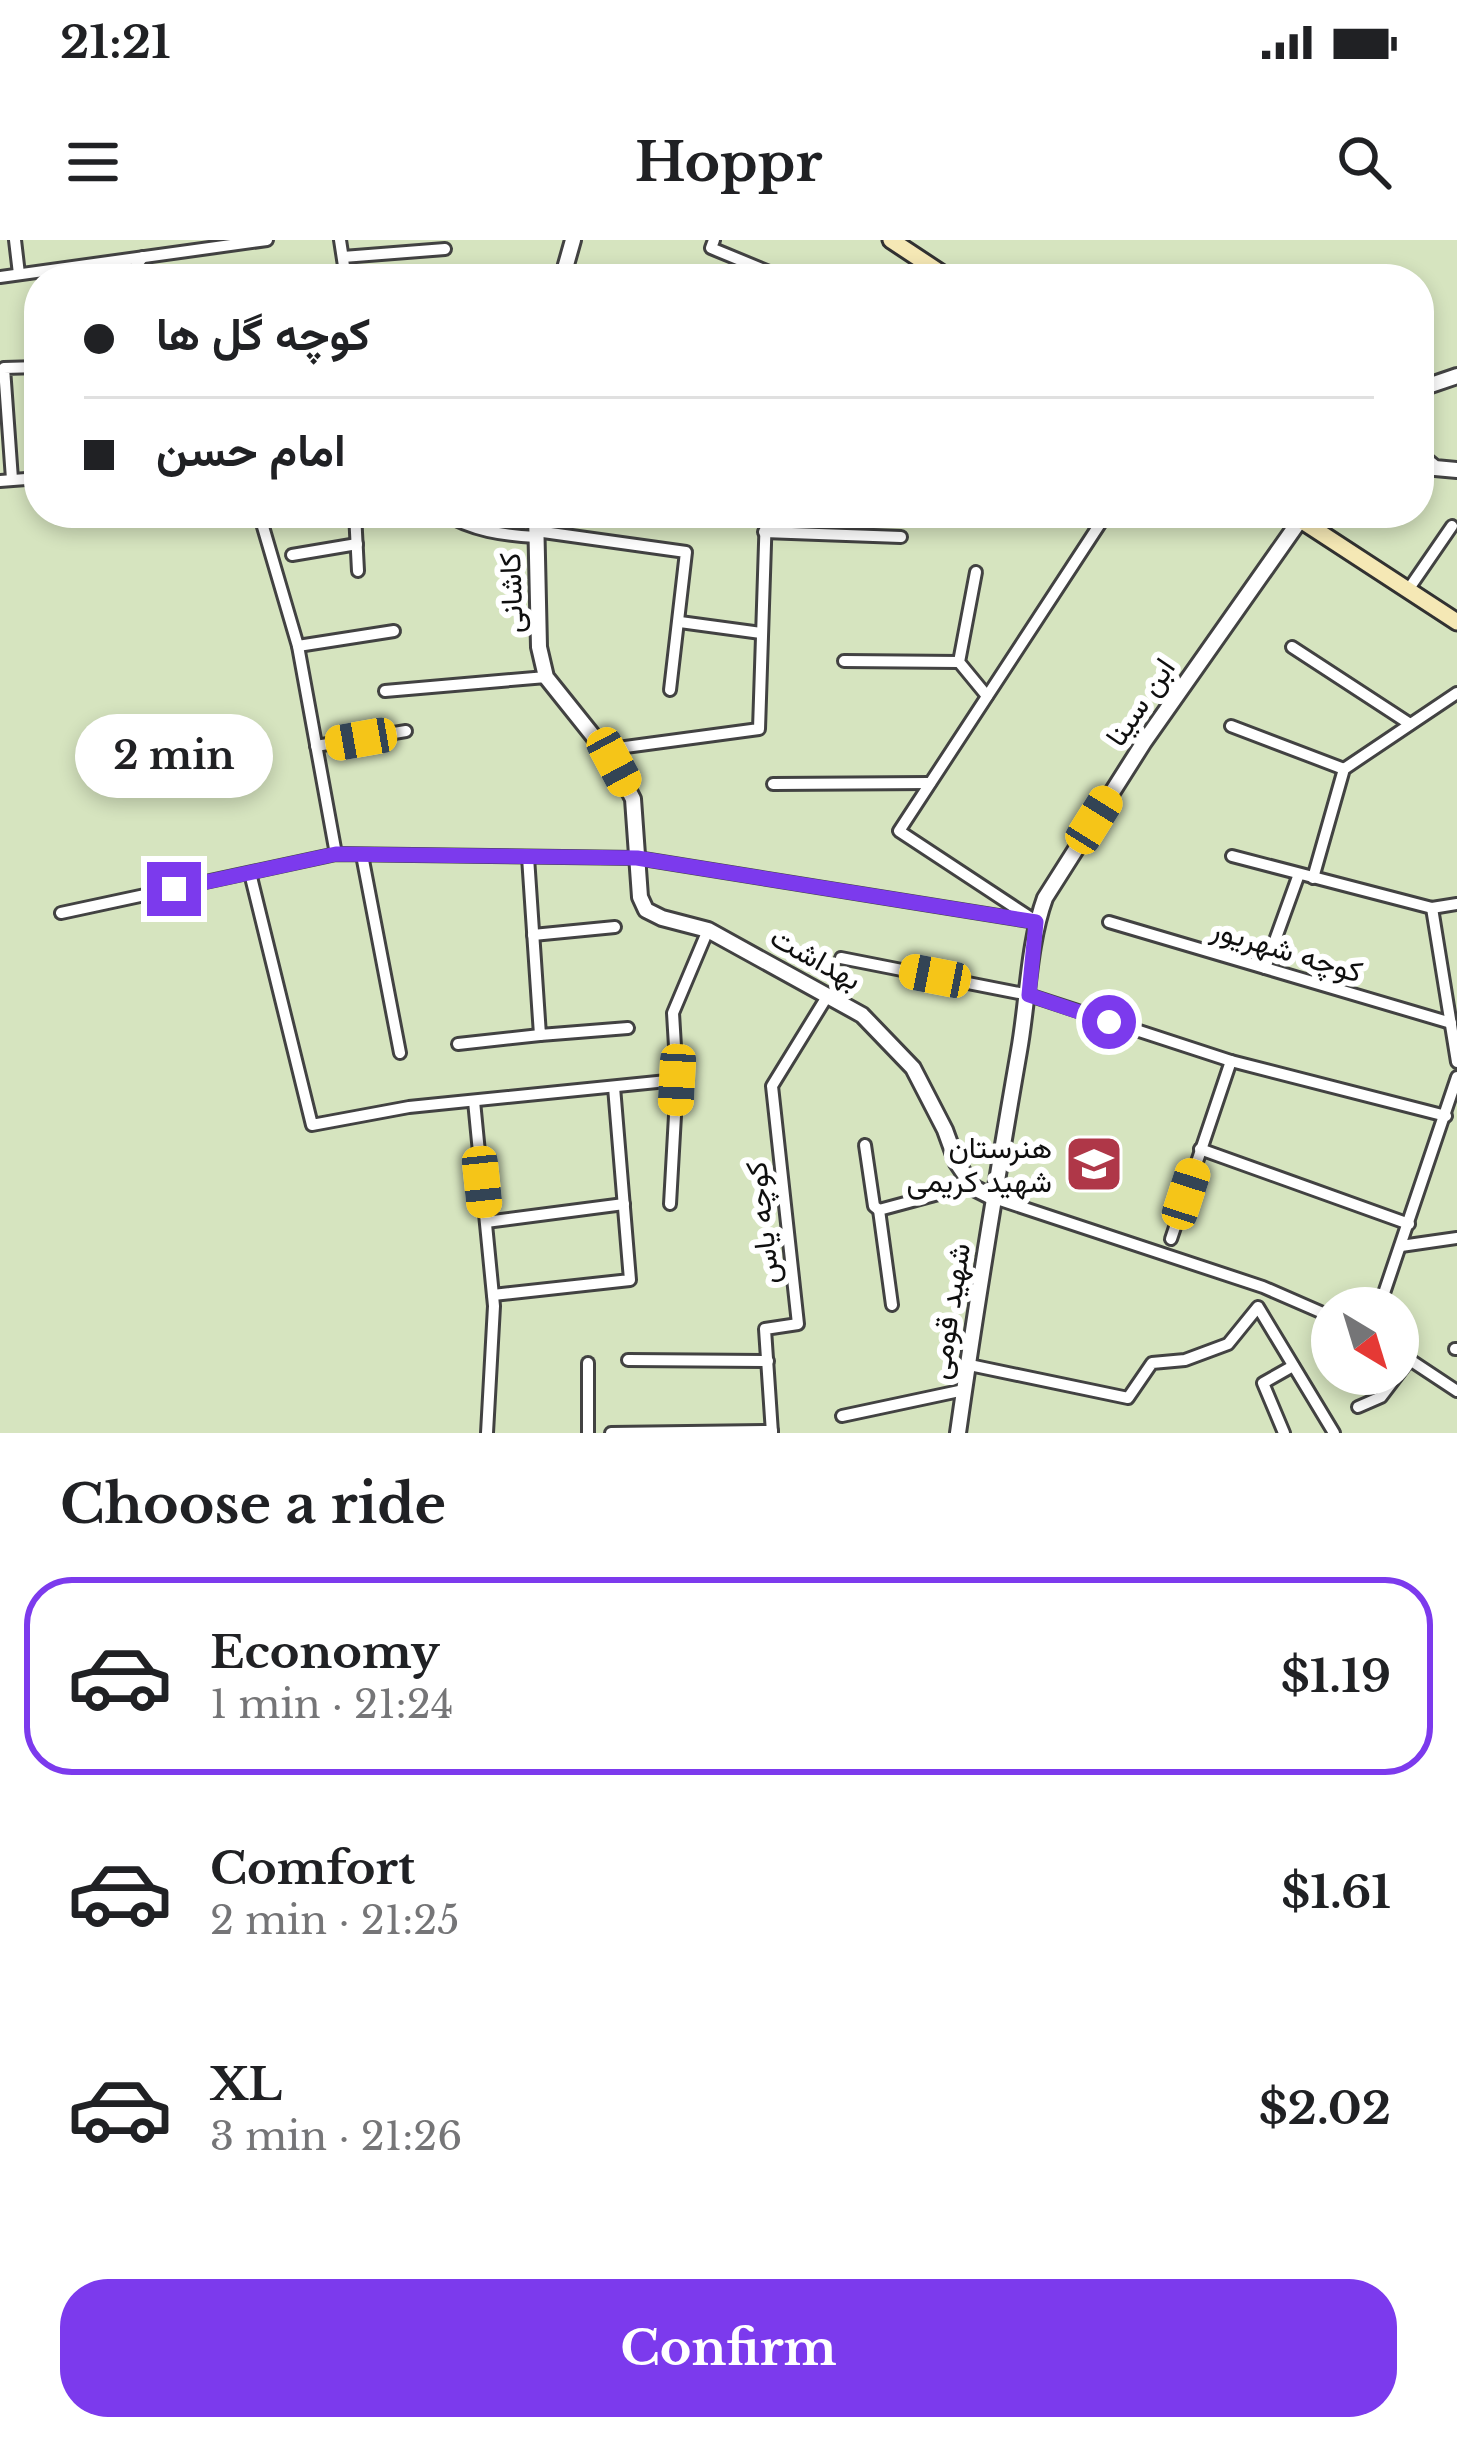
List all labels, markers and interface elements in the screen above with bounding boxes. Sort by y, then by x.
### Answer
text: 21:21 [60,14,171,70]
icon: menu [60,129,126,195]
text: Hoppr [635,129,822,196]
icon: search [1331,129,1397,195]
text: کوچه گل ها [156,306,370,362]
text: امام حسن [156,422,346,478]
street label: کاشانی [491,552,531,634]
street label: ابن سینا [1097,651,1183,753]
callout: 2 min [75,715,273,799]
car [322,715,400,763]
car [581,722,647,802]
text: 2 min [113,731,235,780]
car [1060,780,1128,860]
route end [147,862,201,916]
street label: کوچه شهریور [1206,909,1367,992]
street label: بهداشت [764,918,868,998]
car [896,951,974,1001]
route start [1082,995,1136,1049]
car [657,1043,697,1117]
place label: هنرستان شهید کریمی [907,1129,1052,1200]
school or university icon: هنرستان شهید کریمی [1063,1133,1125,1195]
car [460,1144,504,1220]
car [1158,1154,1214,1234]
street label: کوچه یاس [737,1159,789,1286]
street label: شهید قومی [920,1240,978,1382]
north arrow [1311,1287,1419,1395]
map controls [1311,1287,1419,1395]
text: Choose a ride [60,1471,446,1538]
icon: car [66,1622,174,1730]
text: Economy [210,1624,440,1680]
text: $1.19 [1281,1648,1391,1704]
text: 1 min · 21:24 [210,1680,453,1729]
icon: car [66,1838,174,1946]
text: Comfort [210,1840,415,1896]
text: $1.61 [1281,1864,1391,1920]
text: 2 min · 21:25 [210,1896,459,1945]
icon: car [66,2054,174,2162]
text: XL [210,2056,282,2112]
text: $2.02 [1259,2080,1391,2136]
text: 3 min · 21:26 [210,2112,462,2161]
button: Confirm [60,2279,1397,2417]

